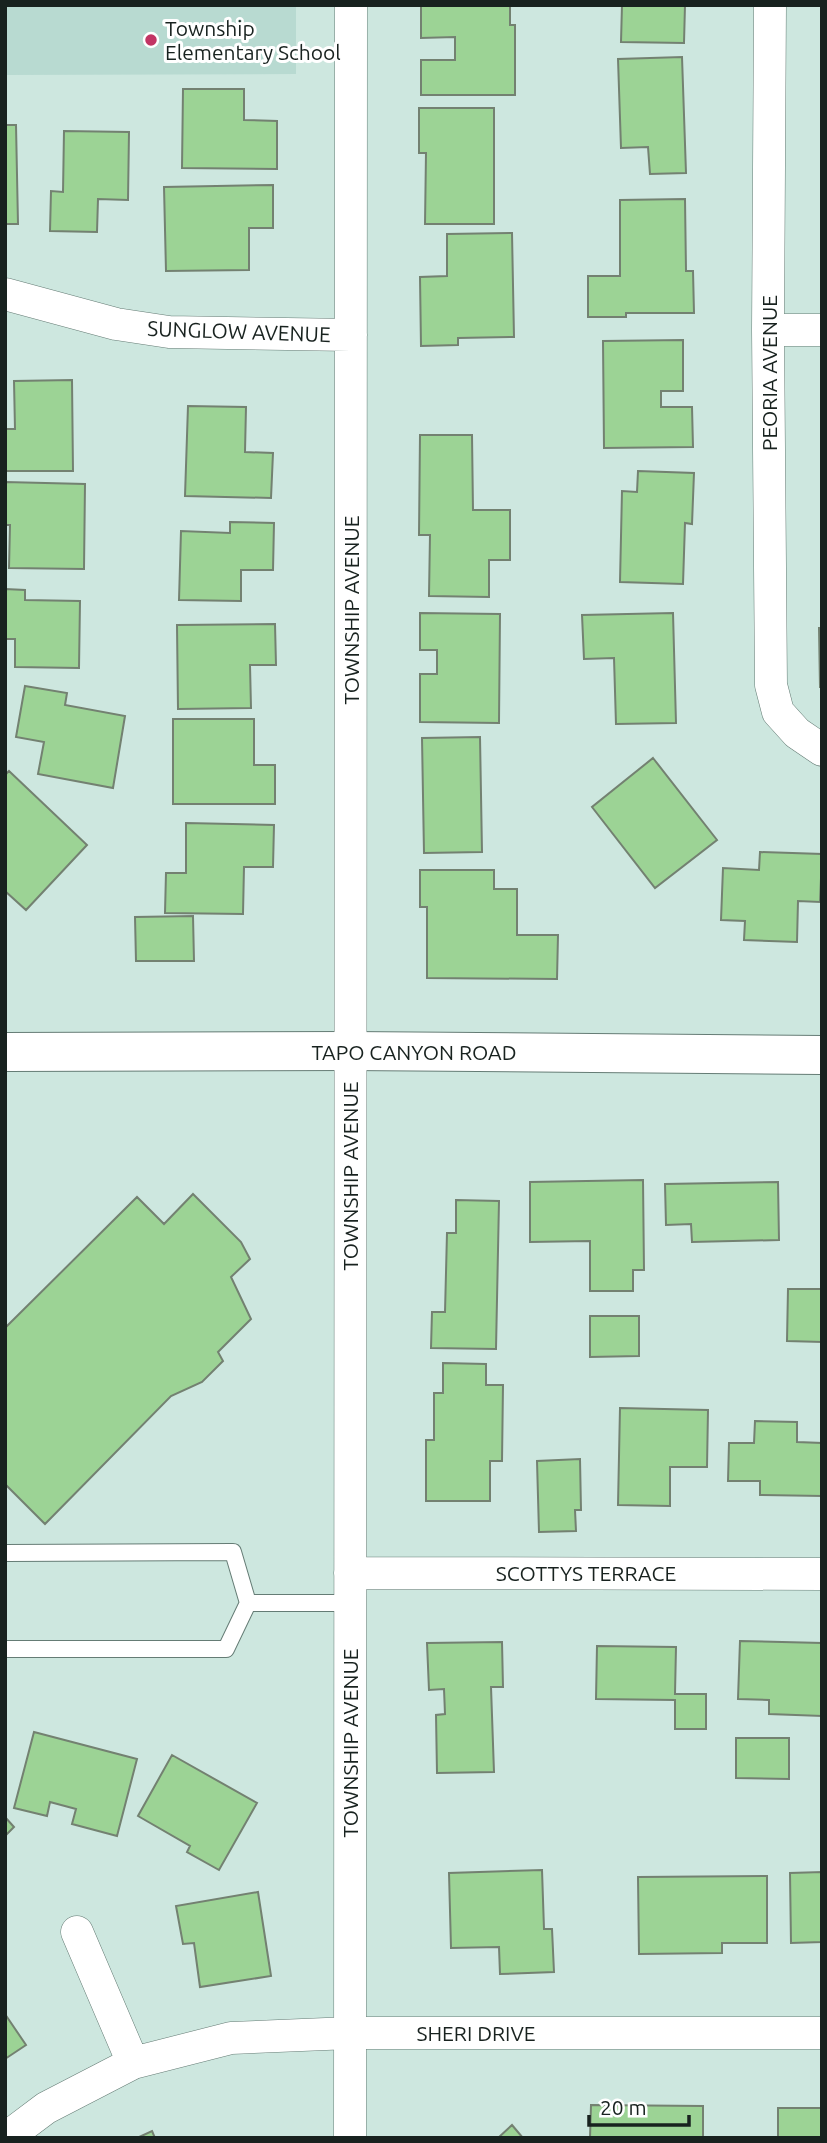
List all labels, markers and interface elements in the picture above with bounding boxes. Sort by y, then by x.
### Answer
place label: Township Elementary School [165,16,341,64]
marker: Township Elementary School [143,32,159,48]
street label: PEORIA AVENUE [757,295,781,451]
street label: SUNGLOW AVENUE [147,316,331,346]
street label: TOWNSHIP AVENUE [339,515,363,705]
street label: TAPO CANYON ROAD [311,1040,517,1064]
street label: TOWNSHIP AVENUE [338,1081,362,1271]
street label: SCOTTYS TERRACE [496,1561,676,1585]
street label: TOWNSHIP AVENUE [338,1648,362,1838]
street label: SHERI DRIVE [416,2021,536,2045]
scale bar [589,2084,689,2128]
text: 20 m [600,2095,647,2119]

